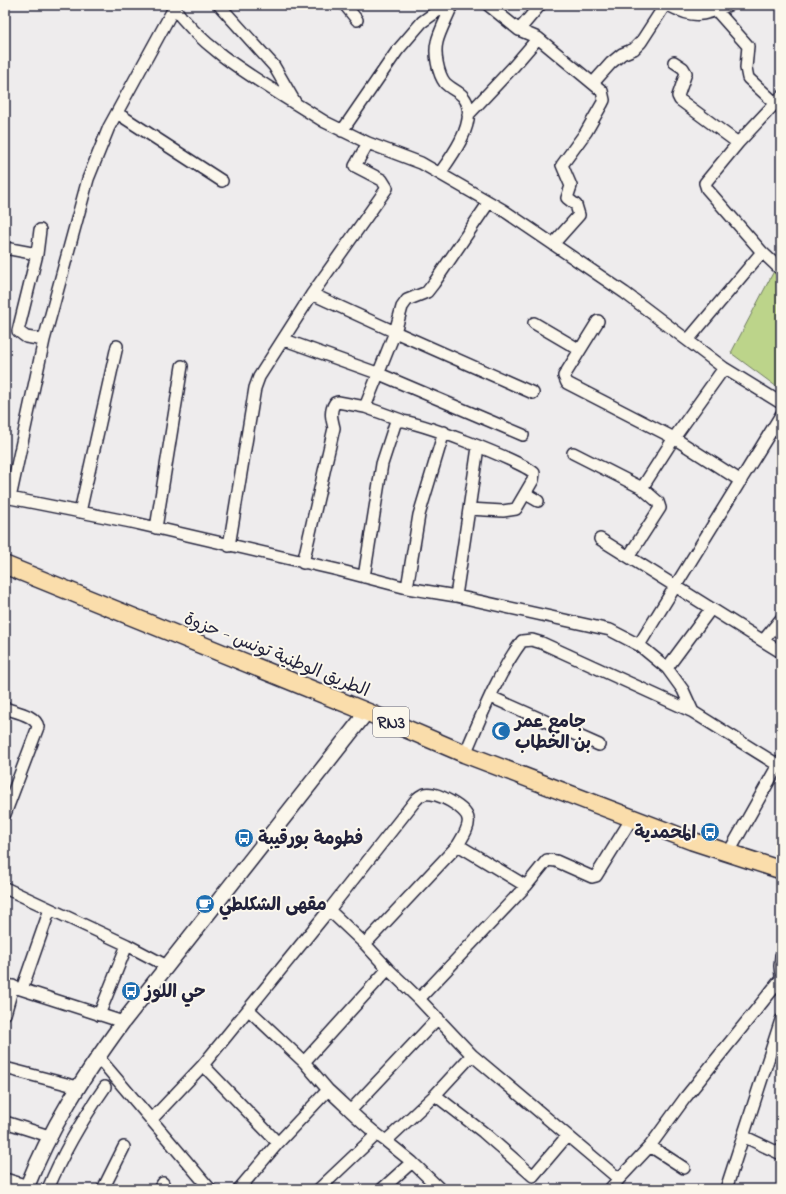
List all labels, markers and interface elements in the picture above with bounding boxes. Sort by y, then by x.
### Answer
street label: الطريق الوطنية تونس - حزوة [180,607,373,705]
road number: RN3 [373,707,409,737]
place label: جامع عمر بن الخطاب [513,710,591,757]
mosque icon: جامع عمر بن الخطاب [490,720,512,742]
place label: المحمدية [634,821,696,847]
bus stop icon: المحمدية [699,821,721,843]
bus stop icon: فطومة بورقيبة [233,827,255,849]
place label: فطومة بورقيبة [258,827,363,853]
cafe icon: مقهى الشكلطي [194,893,216,915]
place label: مقهى الشكلطي [219,893,327,920]
bus stop icon: حي اللوز [120,980,142,1002]
place label: حي اللوز [143,980,206,1007]

